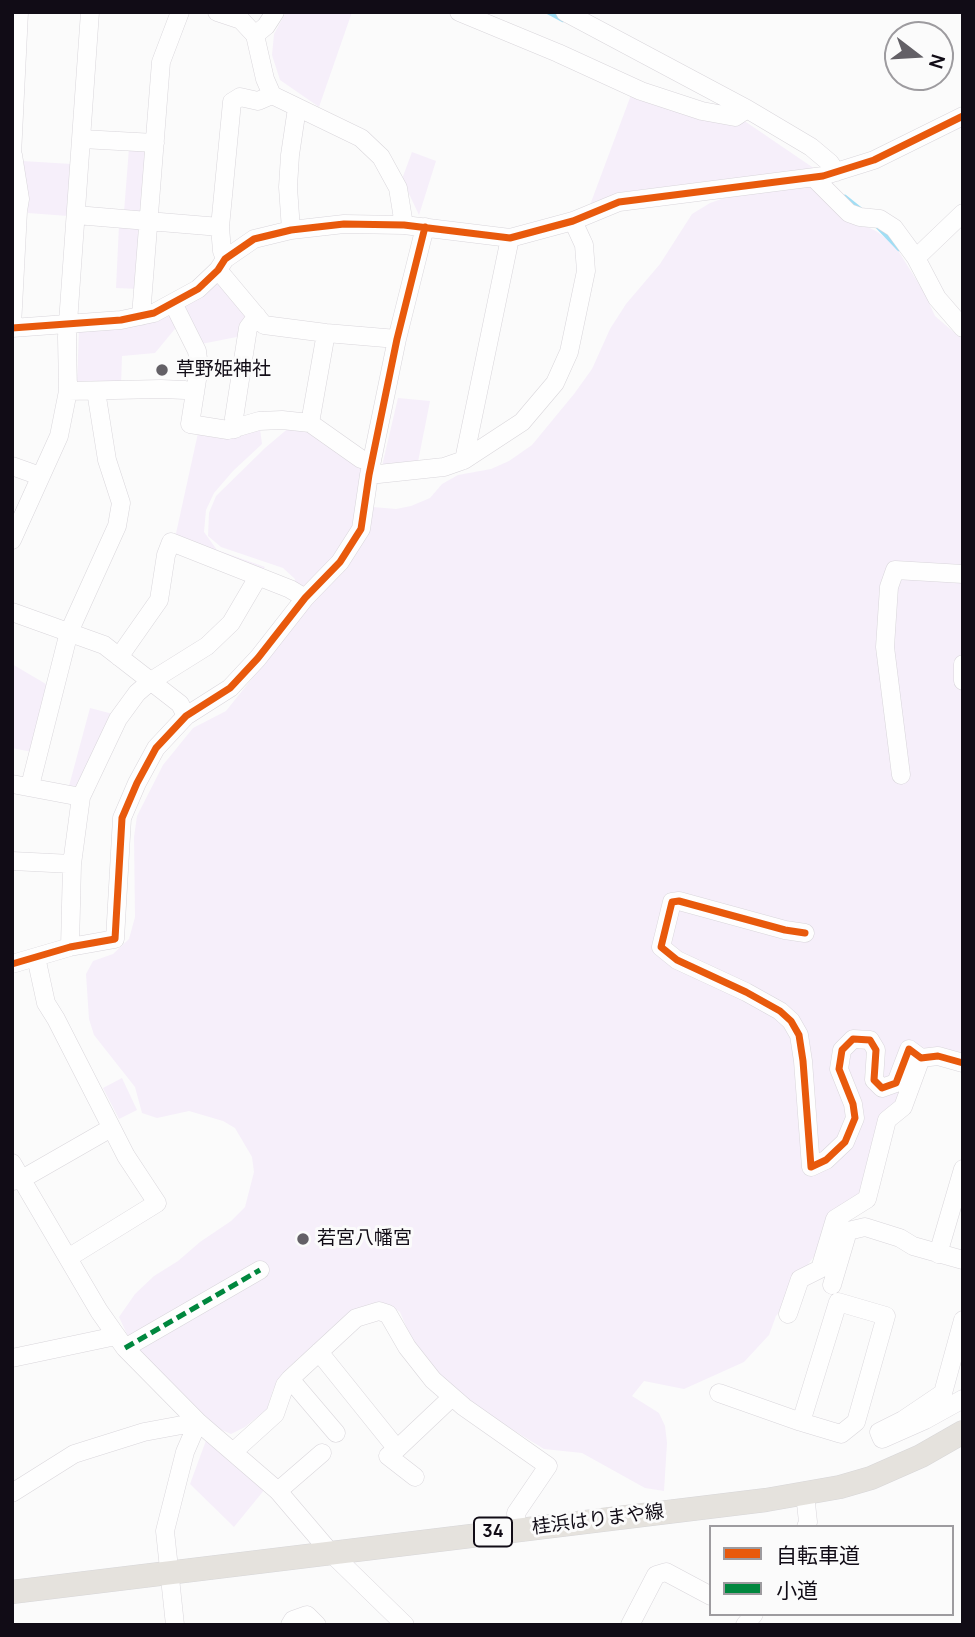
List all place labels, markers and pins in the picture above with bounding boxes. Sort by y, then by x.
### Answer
place label: 草野姫神社 [176,359,271,381]
marker: 草野姫神社 [154,362,170,378]
place label: 若宮八幡宮 [317,1228,412,1250]
marker: 若宮八幡宮 [295,1231,311,1247]

